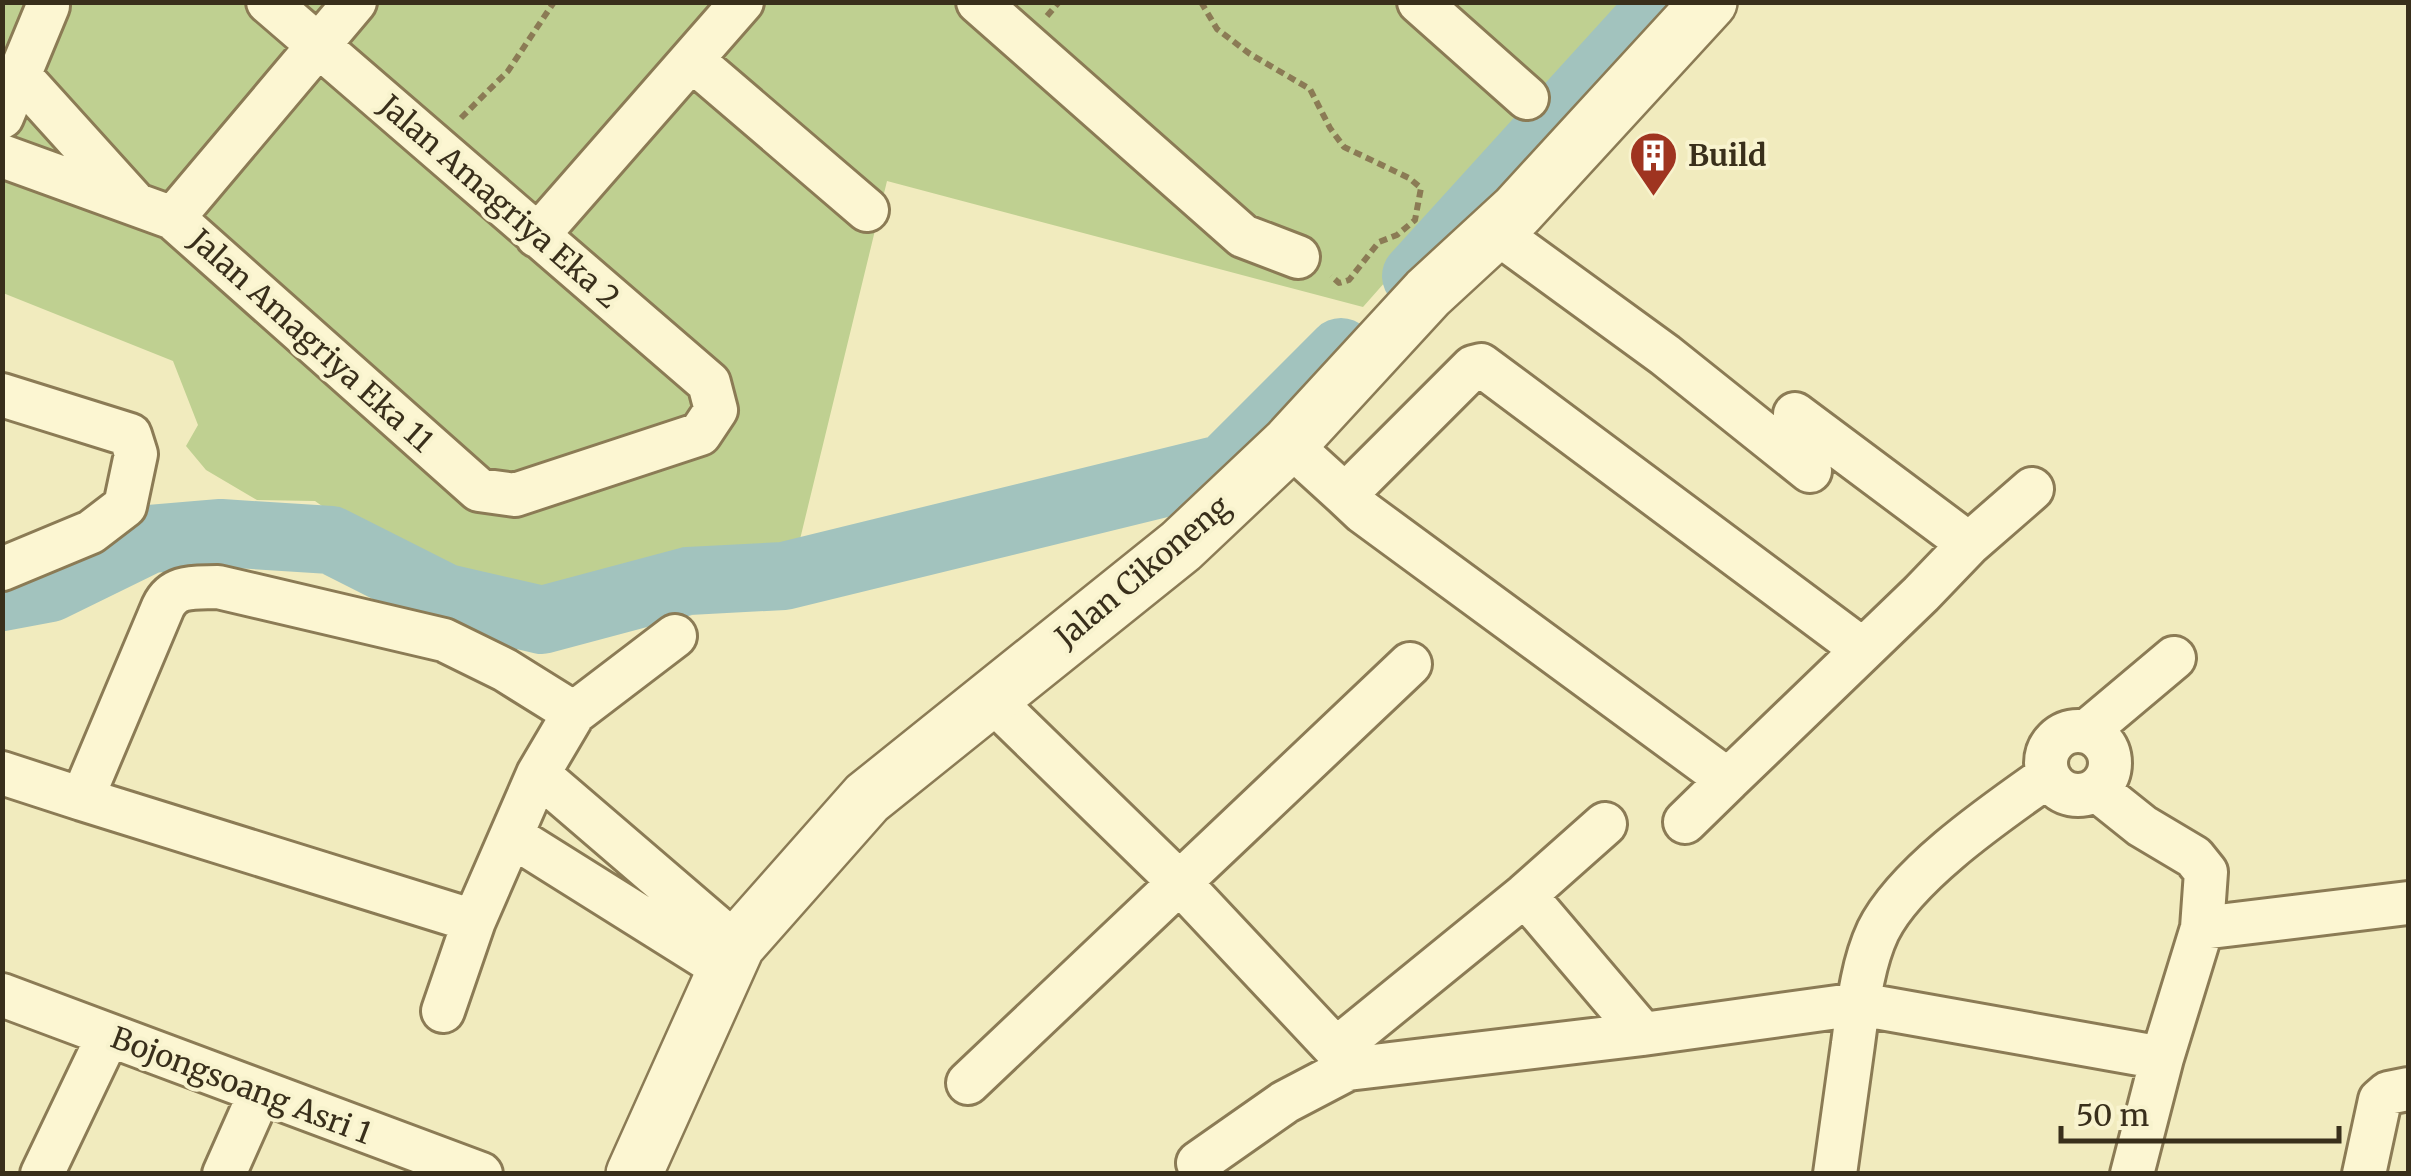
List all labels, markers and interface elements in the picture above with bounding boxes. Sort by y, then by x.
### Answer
street label: Jalan Amagriya Eka 2 [371,86,628,316]
building icon: Build [1627,130,1679,198]
place label: Build [1688,136,1766,174]
street label: Jalan Amagriya Eka 11 [181,220,441,460]
street label: Jalan Cikoneng [1046,487,1238,656]
street label: Bojongsoang Asri 1 [106,1018,377,1152]
scale bar [2061,1081,2338,1143]
text: 50 m [2076,1096,2149,1134]

